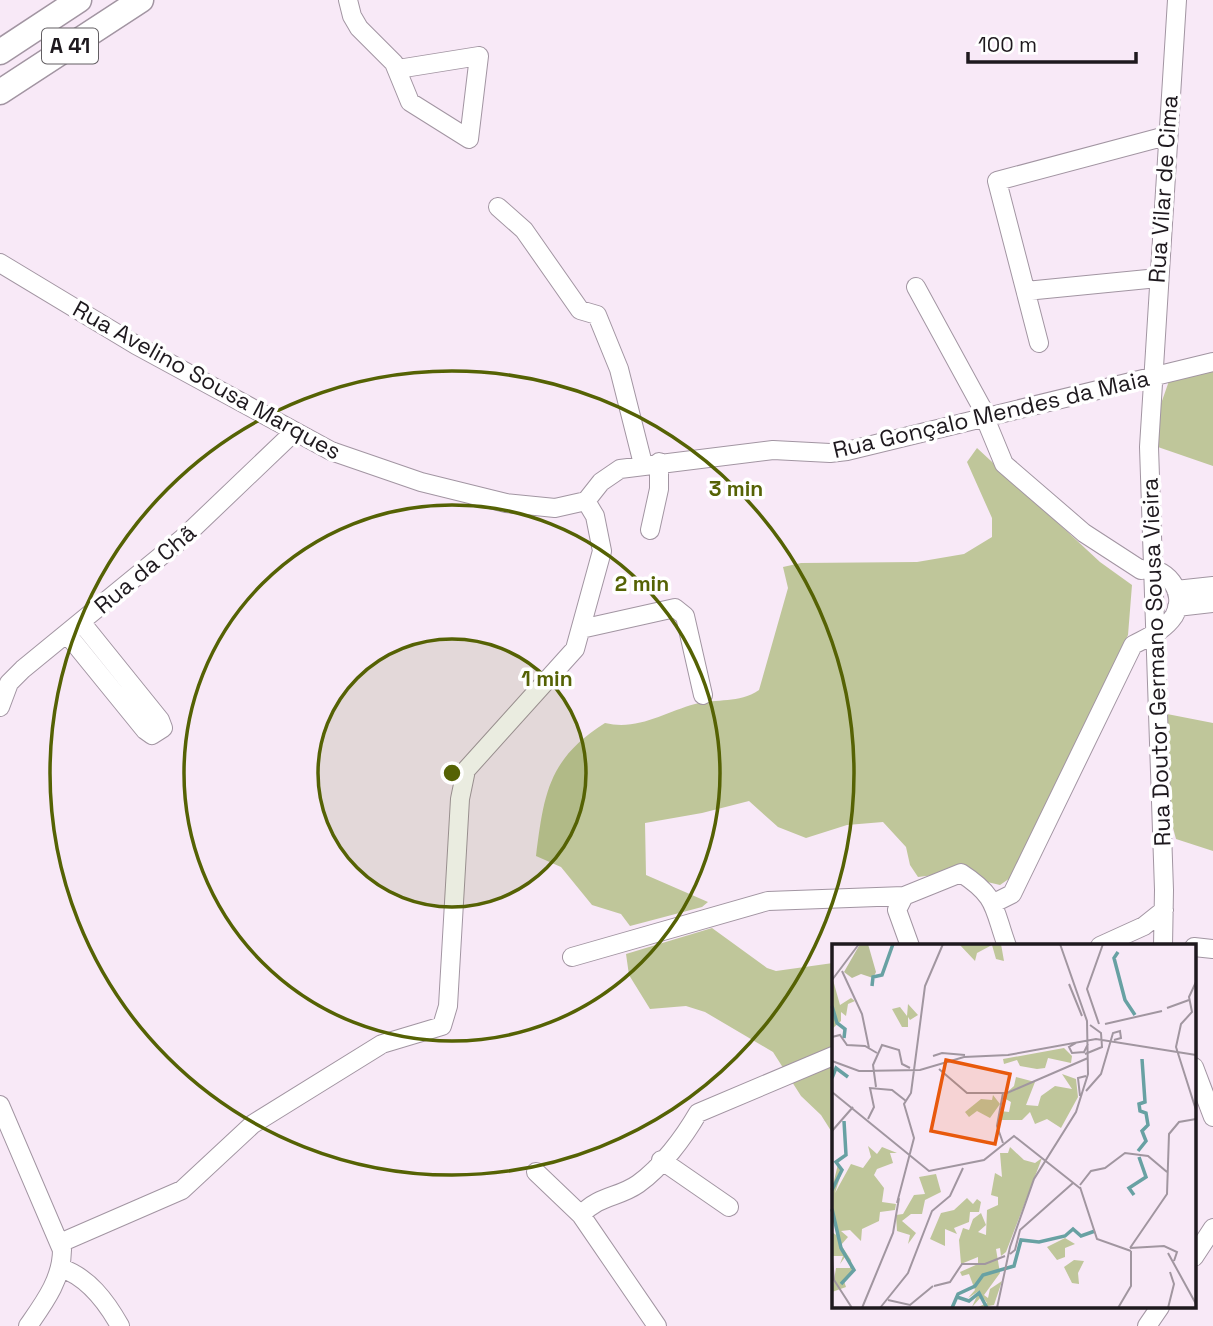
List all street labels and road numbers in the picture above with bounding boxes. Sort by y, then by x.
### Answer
road number: A 41 [42,28,98,64]
street label: Rua Vilar de Cima [1141,94,1185,284]
street label: Rua Avelino Sousa Marques [68,294,346,466]
street label: Rua Gonçalo Mendes da Maia [830,363,1152,465]
street label: Rua Doutor Germano Sousa Vieira [1135,477,1177,847]
street label: Rua da Chã [88,518,202,620]

